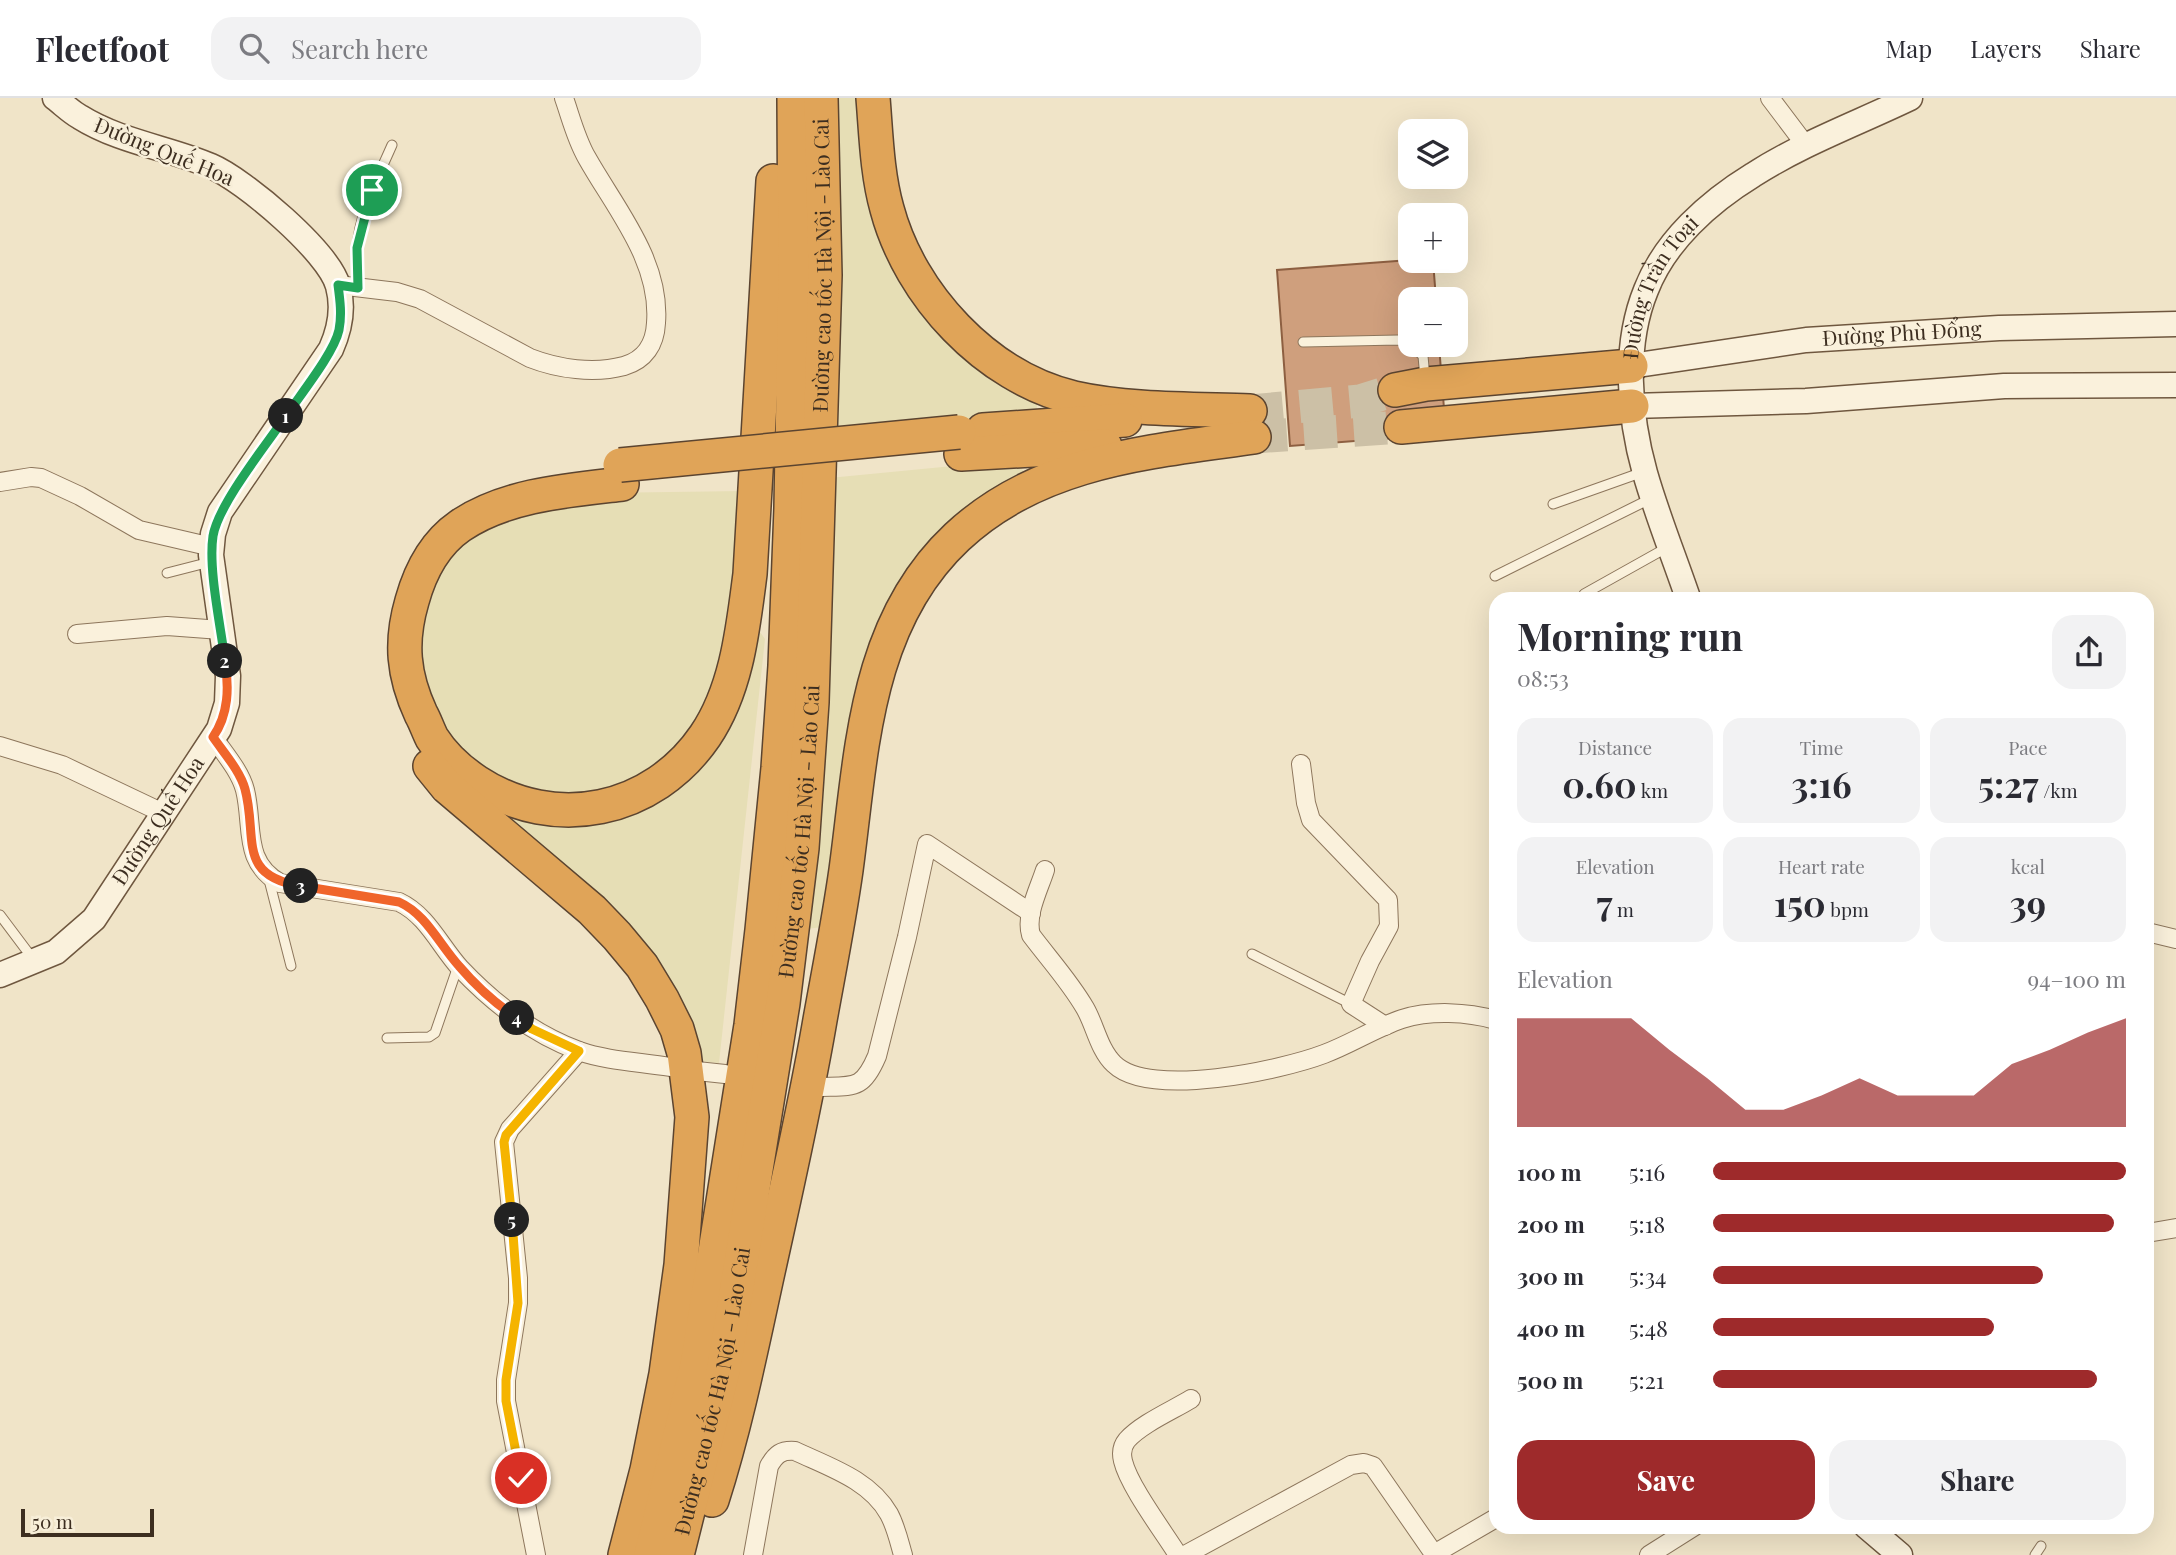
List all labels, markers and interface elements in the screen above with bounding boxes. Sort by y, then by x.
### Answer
search box [211,17,701,80]
text: Fleetfoot [35,26,169,70]
icon: search [235,29,273,67]
text: Search here [291,31,428,66]
text: Map [1886,32,1932,64]
text: Layers [1970,32,2042,64]
text: Share [2080,32,2141,64]
street label: Đường Quế Hoa [91,109,239,191]
street label: Đường cao tốc Hà Nội - Lào Cai [805,118,837,413]
map controls [1398,119,1468,357]
button: layers [1398,119,1468,189]
pin [342,160,402,220]
icon: arrive [353,171,391,209]
button: + [1398,203,1468,273]
street label: Đường Trần Toại [1615,208,1703,360]
button: − [1398,287,1468,357]
street label: Đường Phù Đổng [1821,313,1982,351]
pin: 1 [268,398,304,434]
text: 1 [282,402,289,428]
text: Morning run [1517,610,1743,661]
button: share [2052,615,2126,689]
pin: 2 [208,644,243,678]
text: 2 [220,647,229,673]
text: 08:53 [1517,662,1569,693]
street label: Đường cao tốc Hà Nội - Lào Cai [770,684,825,979]
text: Distance [1578,734,1652,760]
text: Time [1800,734,1843,760]
text: Pace [2008,734,2047,760]
street label: Đường Quế Hoa [104,750,210,890]
text: 0.60 [1562,760,1637,807]
text: 3:16 [1791,760,1852,807]
text: 5:27 [1978,760,2038,807]
text: km [1637,777,1668,803]
text: /km [2038,777,2078,803]
text: Elevation [1576,853,1655,879]
text: Heart rate [1778,853,1865,879]
text: kcal [2011,853,2045,879]
pin: 3 [284,868,318,904]
text: 3 [296,872,305,898]
text: 7 [1596,879,1612,926]
text: 150 [1774,879,1826,926]
text: 39 [2010,879,2046,926]
text: m [1612,896,1634,922]
text: bpm [1826,896,1869,922]
text: Elevation [1517,963,1613,994]
text: 94–100 m [2028,963,2126,994]
pin: 4 [500,1000,534,1035]
text: 4 [511,1004,522,1030]
text: 100 m [1517,1156,1582,1187]
text: 5:16 [1629,1156,1665,1187]
pin: 5 [494,1202,530,1238]
text: 5 [507,1206,516,1232]
text: 200 m [1517,1208,1585,1239]
text: 5:18 [1629,1208,1665,1239]
street label: Đường cao tốc Hà Nội - Lào Cai [667,1245,755,1538]
text: 300 m [1517,1260,1584,1291]
text: 5:34 [1629,1260,1666,1291]
text: 400 m [1517,1312,1585,1343]
text: 5:48 [1629,1312,1668,1343]
text: 500 m [1517,1364,1583,1395]
text: 5:21 [1629,1364,1664,1395]
button: Save [1517,1440,1815,1520]
button: Share [1829,1440,2126,1520]
pin [491,1448,551,1508]
icon: check [502,1459,540,1497]
scale bar [21,1506,154,1538]
text: 50 m [32,1508,73,1534]

